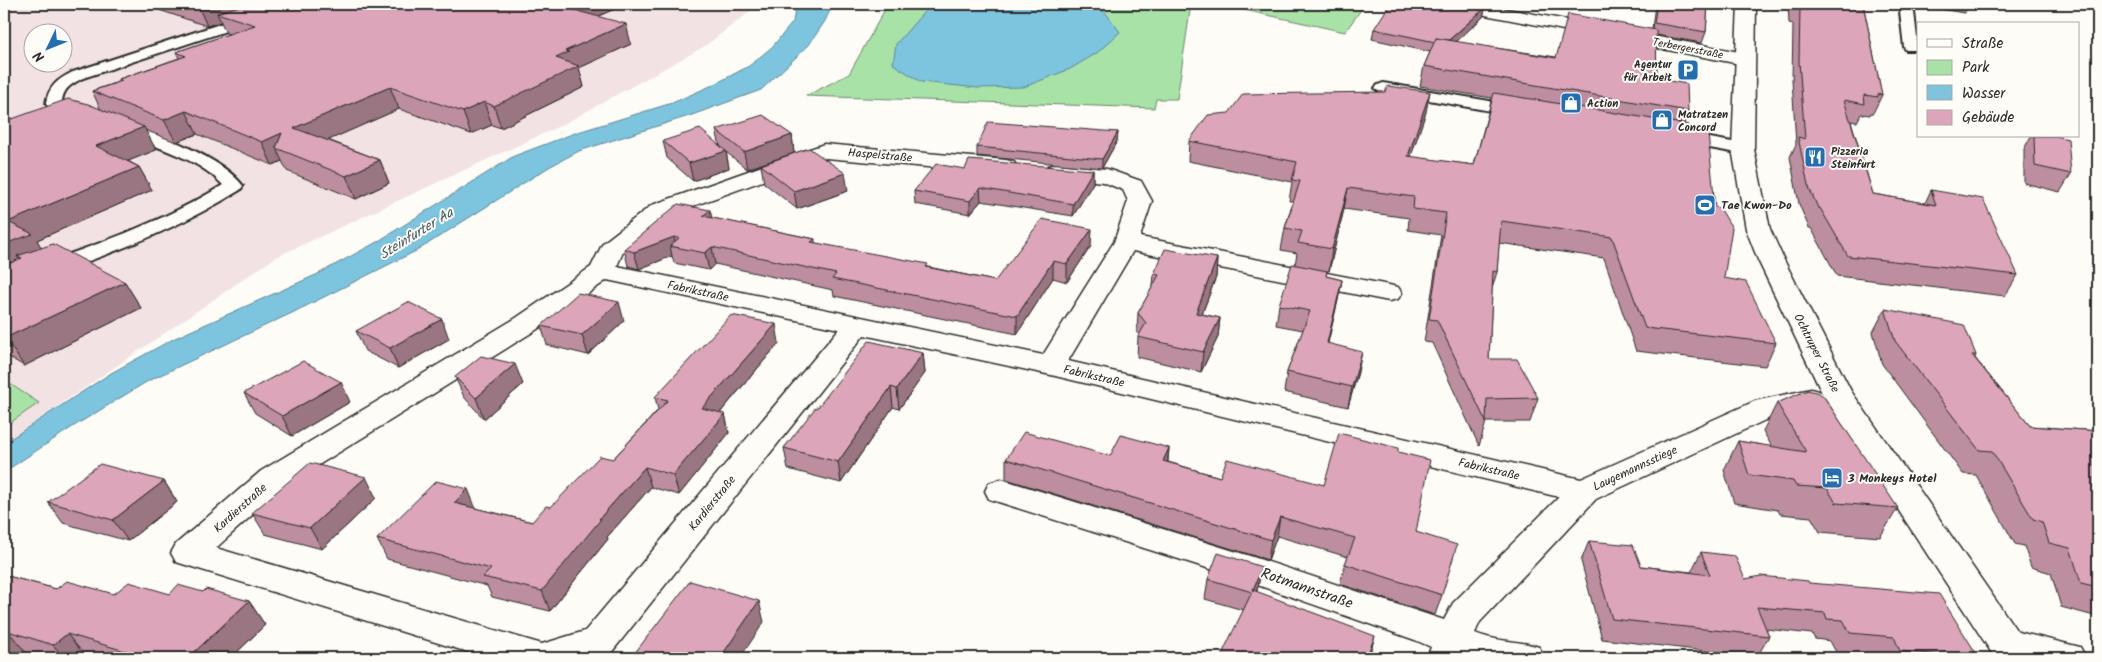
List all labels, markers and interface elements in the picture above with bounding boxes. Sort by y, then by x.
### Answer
north arrow [22,22,72,72]
legend [1917,22,2080,138]
text: Straße [1962,32,2004,56]
street label: Terbergerstraße [1651,33,1725,65]
text: N [28,45,50,67]
place label: Agentur für Arbeit [1623,56,1673,87]
text: Park [1962,56,1990,80]
parking icon: Agentur für Arbeit [1676,58,1700,82]
text: Wasser [1962,82,2006,106]
shop icon: Action [1559,91,1583,115]
place label: Action [1587,95,1618,113]
place label: Matratzen Concord [1678,106,1728,137]
text: Gebäude [1962,106,2015,130]
shop icon: Matratzen Concord [1650,108,1674,132]
street label: Haspelstraße [847,143,914,168]
place label: Pizzeria Steinfurt [1831,143,1876,174]
restaurant icon: Pizzeria Steinfurt [1803,145,1827,169]
sports icon: Tae Kwon-Do [1693,193,1717,217]
place label: Tae Kwon-Do [1721,196,1792,215]
water label: Steinfurter Aa [375,202,459,265]
street label: Fabrikstraße [665,276,731,307]
street label: Ochtruper Straße [1788,310,1845,397]
street label: Fabrikstraße [1061,360,1127,393]
street label: Laugemannsstiege [1590,440,1681,496]
street label: Fabrikstraße [1456,453,1522,486]
hotel icon: 3 Monkeys Hotel [1820,466,1844,490]
place label: 3 Monkeys Hotel [1847,469,1937,488]
street label: Kardierstraße [684,471,741,535]
street label: Kardierstraße [209,479,272,538]
street label: Rotmannstraße [1257,562,1356,616]

